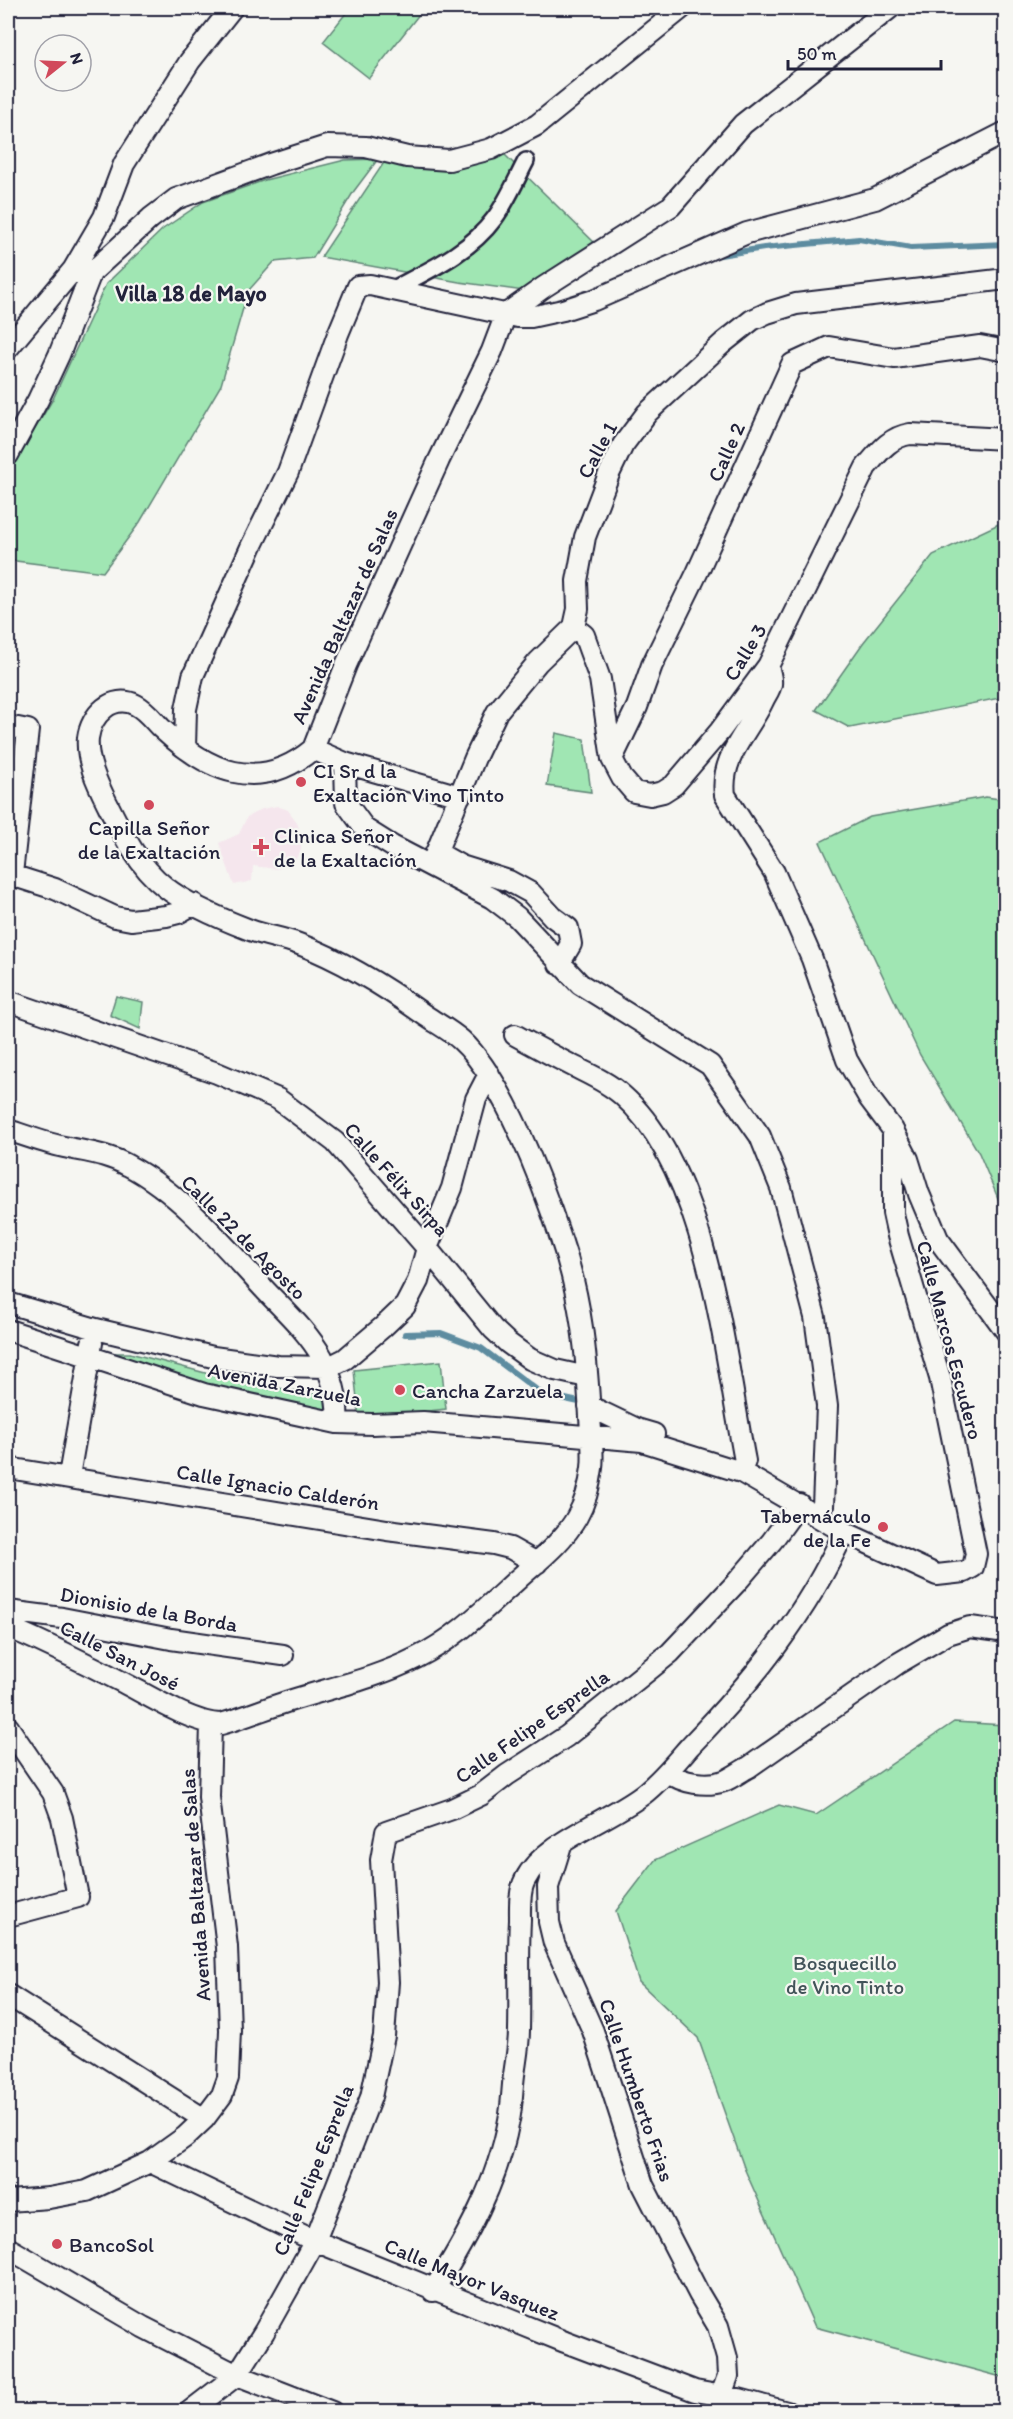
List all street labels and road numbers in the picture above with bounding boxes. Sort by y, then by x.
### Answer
street label: Calle 1 [572,417,622,483]
street label: Calle 2 [702,419,750,485]
street label: Avenida Baltazar de Salas [285,504,403,728]
street label: Calle 3 [718,619,772,685]
street label: Calle Félix Sirpa [339,1117,455,1241]
street label: Calle 22 de Agosto [176,1169,312,1305]
street label: Calle Marcos Escudero [911,1238,989,1442]
street label: Avenida Zarzuela [206,1357,364,1411]
street label: Calle Ignacio Calderón [175,1459,381,1515]
street label: Dionisio de la Borda [58,1581,240,1637]
street label: Calle San José [56,1614,184,1696]
street label: Calle Felipe Esprella [450,1663,614,1789]
street label: Avenida Baltazar de Salas [174,1768,216,2002]
street label: Calle Humberto Frias [594,1995,680,2185]
street label: Calle Felipe Esprella [267,2081,359,2259]
street label: Calle Mayor Vasquez [381,2232,563,2326]

